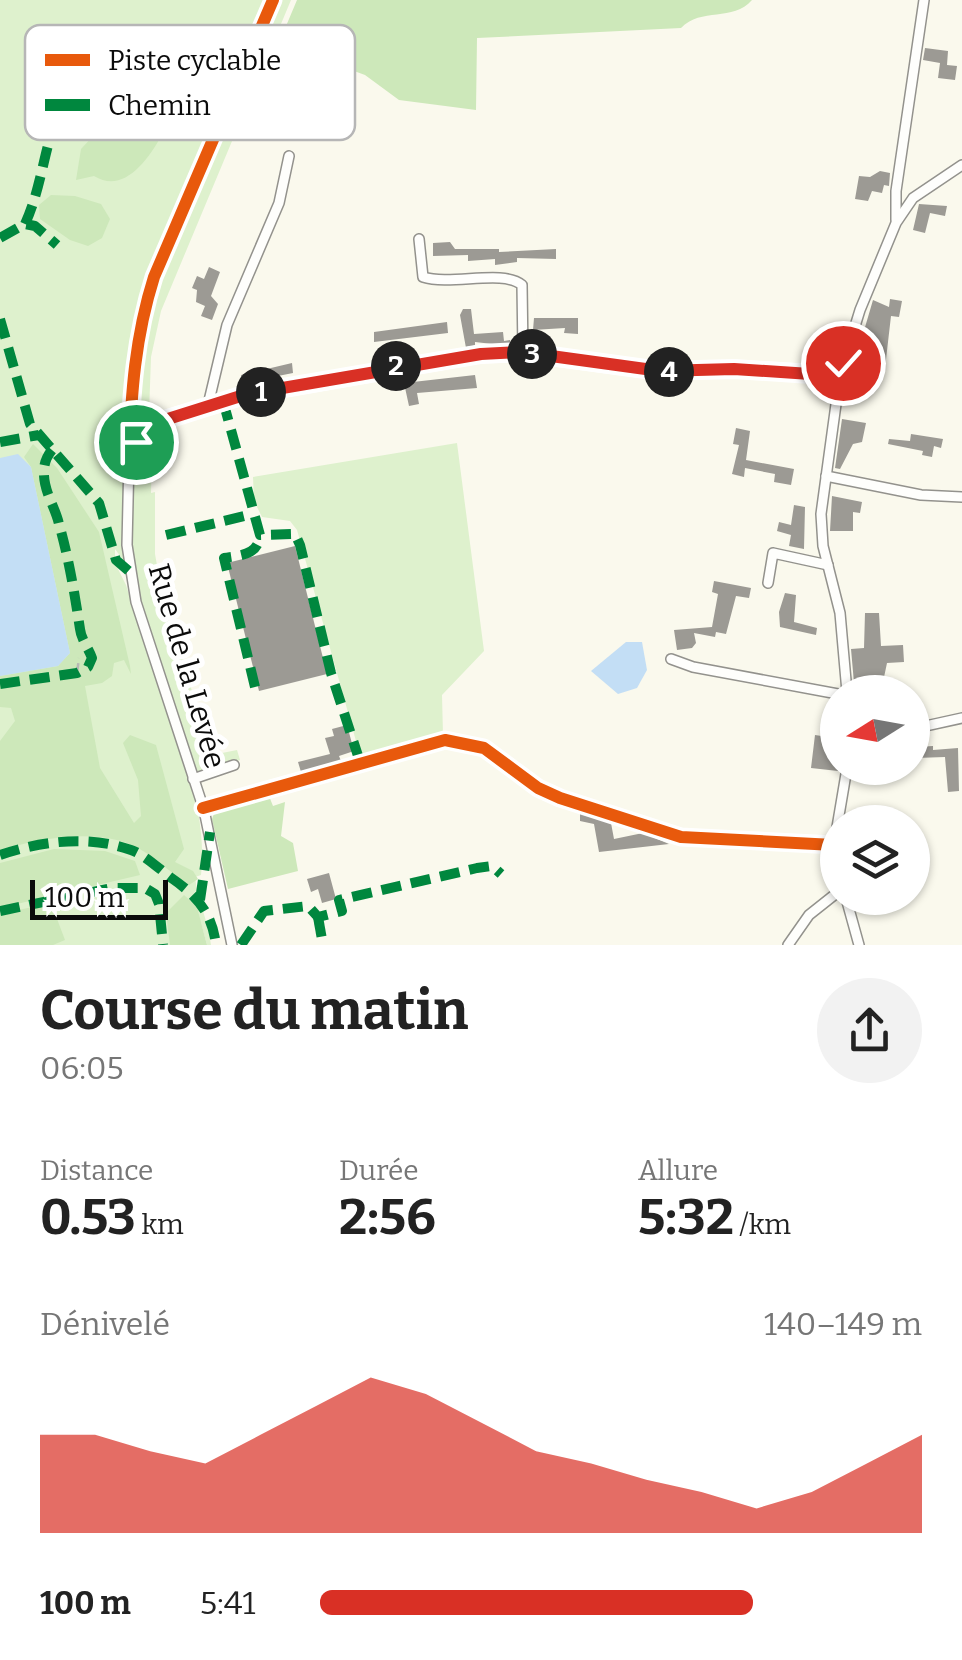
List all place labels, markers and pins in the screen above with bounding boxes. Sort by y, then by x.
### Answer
pin [801,321,886,406]
pin: 3 [507,329,557,379]
pin: 2 [371,341,421,391]
pin: 4 [644,347,694,397]
pin: 1 [236,367,286,417]
pin [94,400,179,485]

